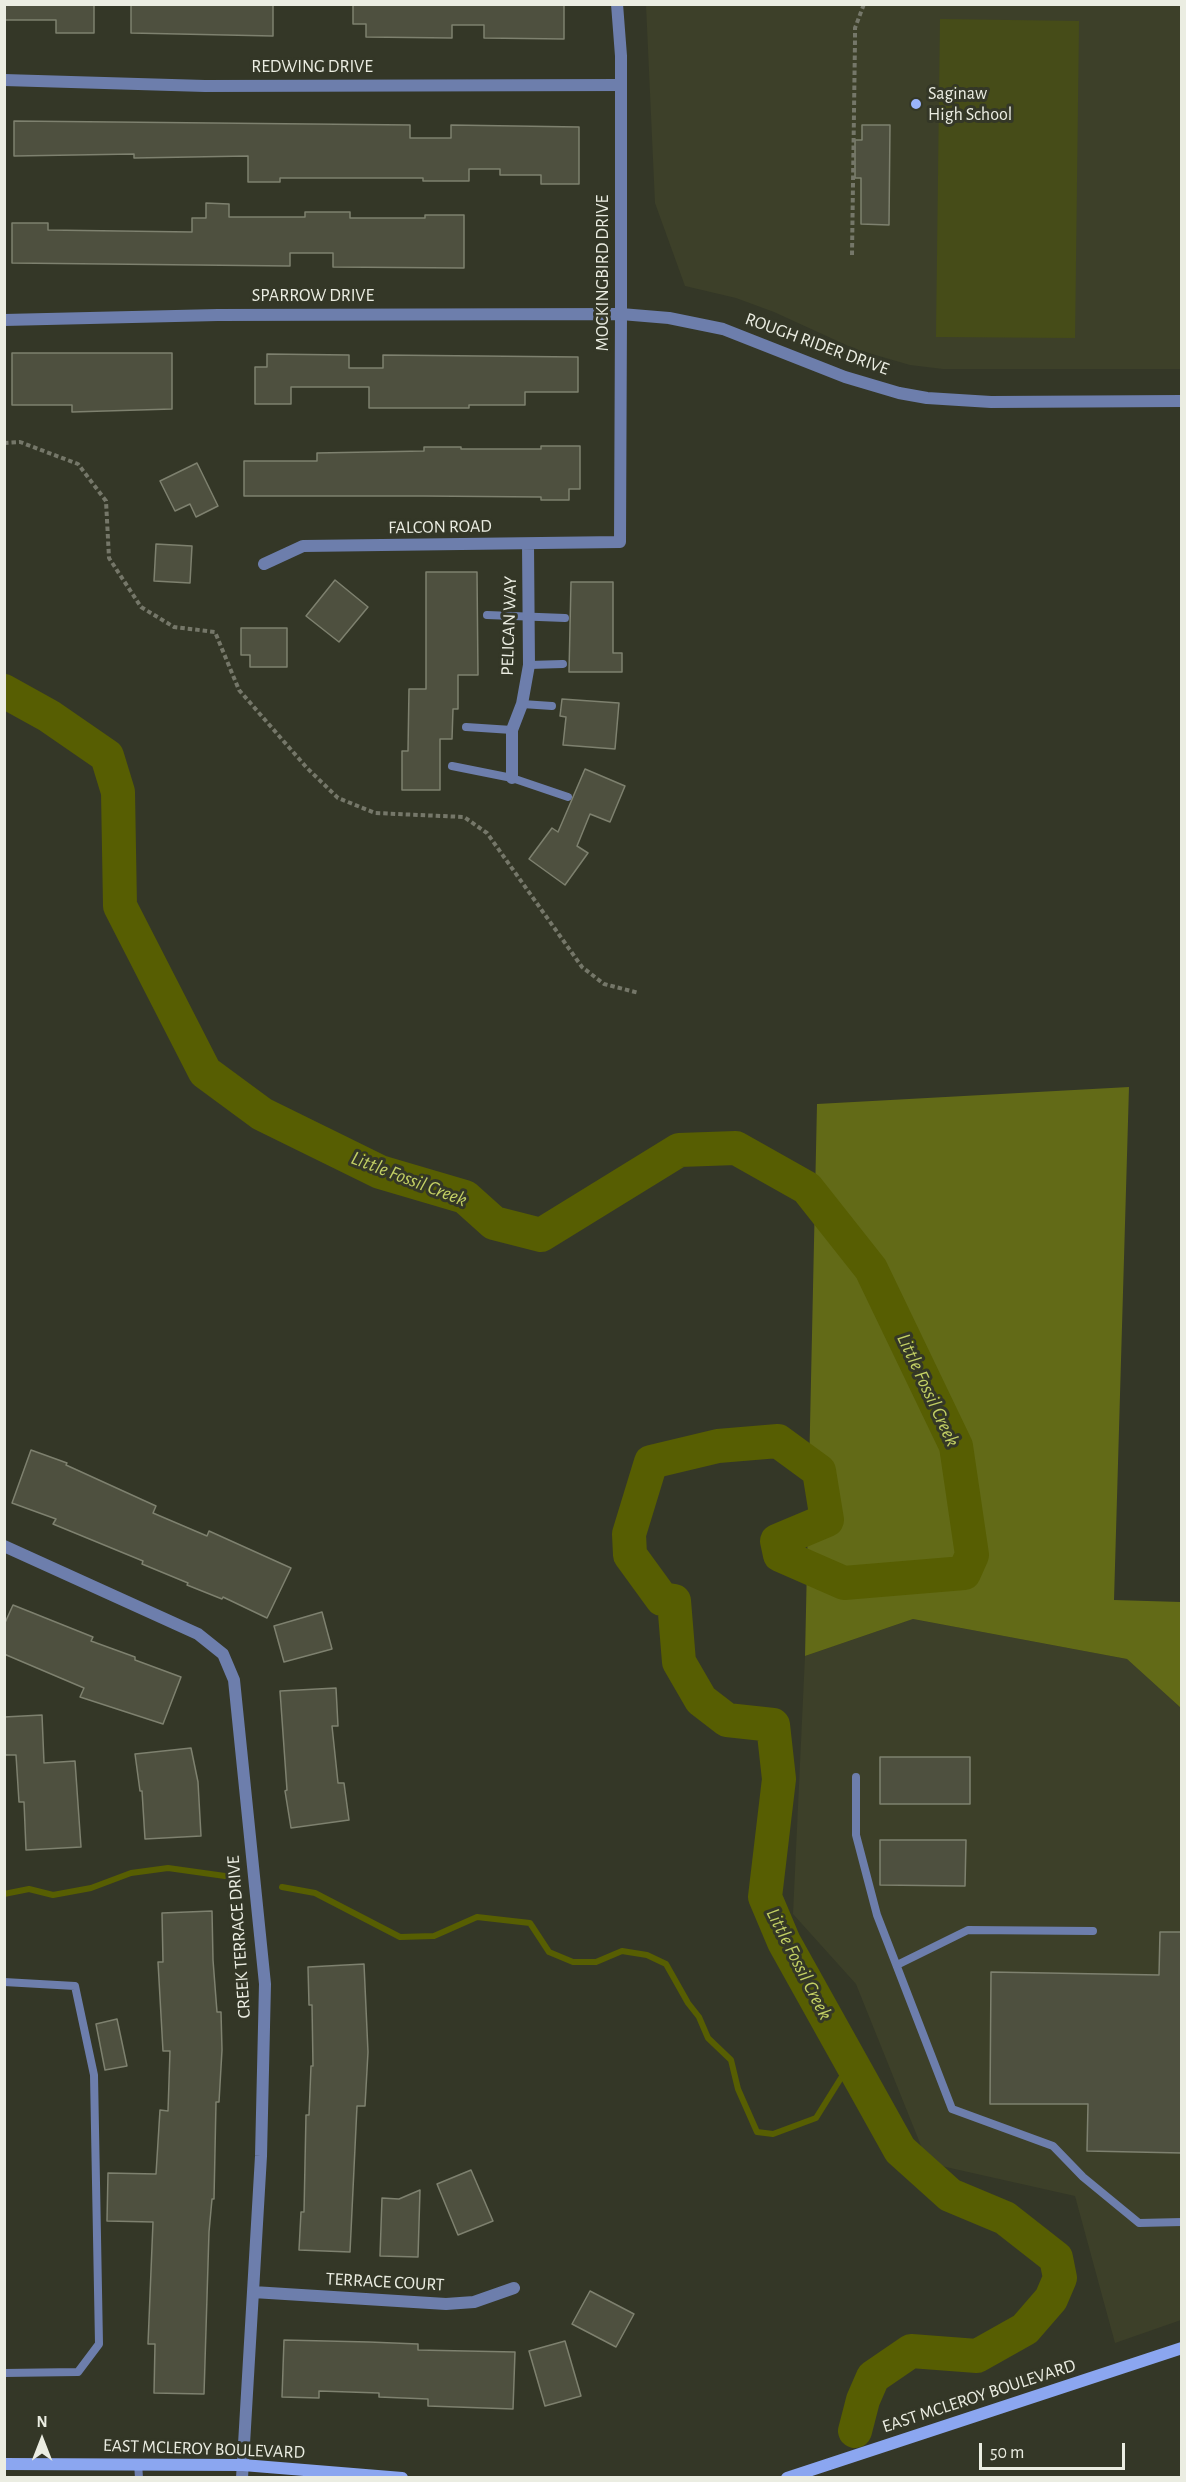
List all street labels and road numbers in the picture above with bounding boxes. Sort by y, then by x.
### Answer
street label: REDWING DRIVE [251,56,373,78]
street label: MOCKINGBIRD DRIVE [592,195,614,351]
street label: SPARROW DRIVE [252,285,374,307]
street label: ROUGH RIDER DRIVE [742,308,892,380]
street label: FALCON ROAD [388,515,492,539]
street label: PELICAN WAY [496,576,522,676]
street label: CREEK TERRACE DRIVE [223,1855,255,2019]
street label: TERRACE COURT [325,2268,445,2296]
street label: EAST MCLEROY BOULEVARD [880,2354,1078,2438]
street label: EAST MCLEROY BOULEVARD [103,2435,305,2463]

